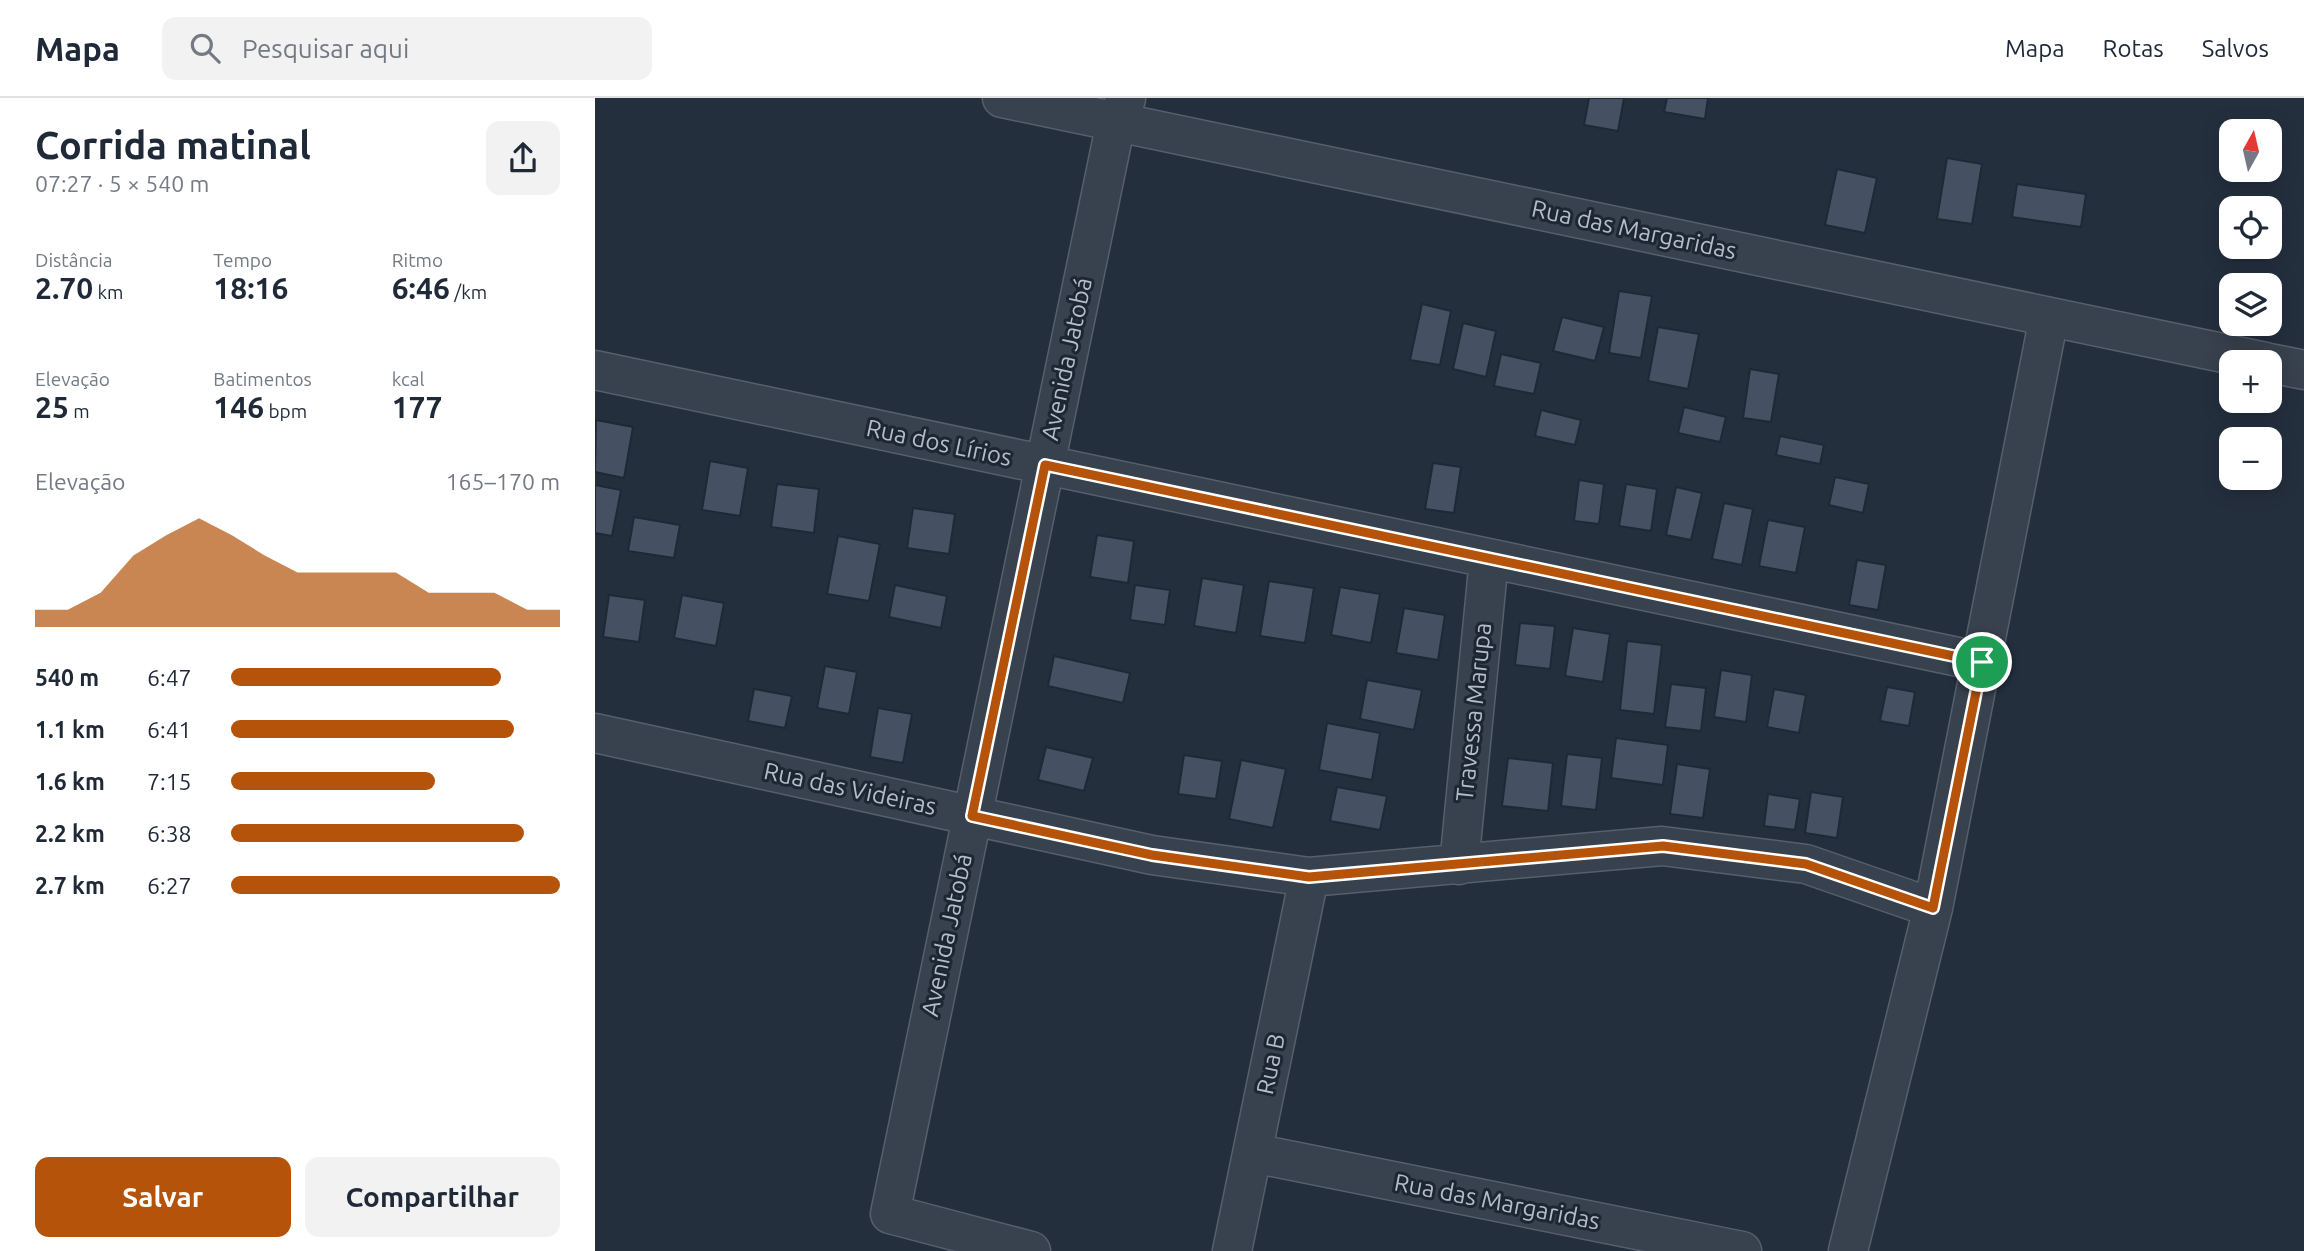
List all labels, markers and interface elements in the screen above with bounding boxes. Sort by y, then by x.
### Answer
search box [162,17,652,80]
icon: search [186,29,224,67]
text: Mapa [35,30,120,67]
text: Pesquisar aqui [242,34,409,63]
text: Mapa [2005,35,2065,62]
text: Rotas [2103,35,2164,62]
text: Salvos [2202,35,2269,62]
north arrow [2219,119,2282,182]
map controls [2219,119,2282,490]
button: share [486,121,560,195]
text: Corrida matinal [35,124,311,166]
text: 07:27 · 5 × 540 m [35,171,209,196]
street label: Rua das Margaridas [1529,195,1739,264]
button: locate [2219,196,2282,259]
text: Distância [35,249,113,271]
text: Tempo [213,249,272,271]
text: Ritmo [392,249,443,271]
text: 2.70 [35,271,93,305]
text: 18:16 [213,271,288,305]
text: 6:46 [392,271,450,305]
button: layers [2219,273,2282,336]
street label: Avenida Jatobá [1036,275,1097,443]
text: km [93,281,123,303]
text: /km [450,281,487,303]
button: + [2219,350,2282,413]
text: Elevação [35,368,110,390]
text: Batimentos [213,368,312,390]
text: kcal [392,368,424,390]
text: 25 [35,390,69,424]
text: 146 [213,390,264,424]
text: 177 [392,390,442,424]
text: m [69,400,90,422]
text: bpm [264,400,307,422]
street label: Rua dos Lírios [864,414,1014,471]
button: − [2219,427,2282,490]
text: Elevação [35,469,126,494]
text: 165–170 m [446,469,560,494]
street label: Travessa Marupa [1451,621,1496,803]
pin [1952,632,2012,692]
icon: arrive [1963,643,2001,681]
text: 540 m [35,665,99,690]
text: 6:47 [147,665,192,690]
text: 1.1 km [35,717,105,742]
text: 6:41 [147,717,192,742]
street label: Rua das Videiras [761,757,939,820]
text: 1.6 km [35,769,105,794]
text: 7:15 [147,769,192,794]
text: 2.2 km [35,821,105,846]
text: 6:38 [147,821,192,846]
street label: Avenida Jatobá [916,851,977,1019]
text: 2.7 km [35,873,105,898]
text: 6:27 [147,873,192,898]
street label: Rua B [1251,1031,1290,1097]
button: Salvar [35,1157,291,1237]
button: Compartilhar [305,1157,560,1237]
street label: Rua das Margaridas [1392,1168,1602,1235]

